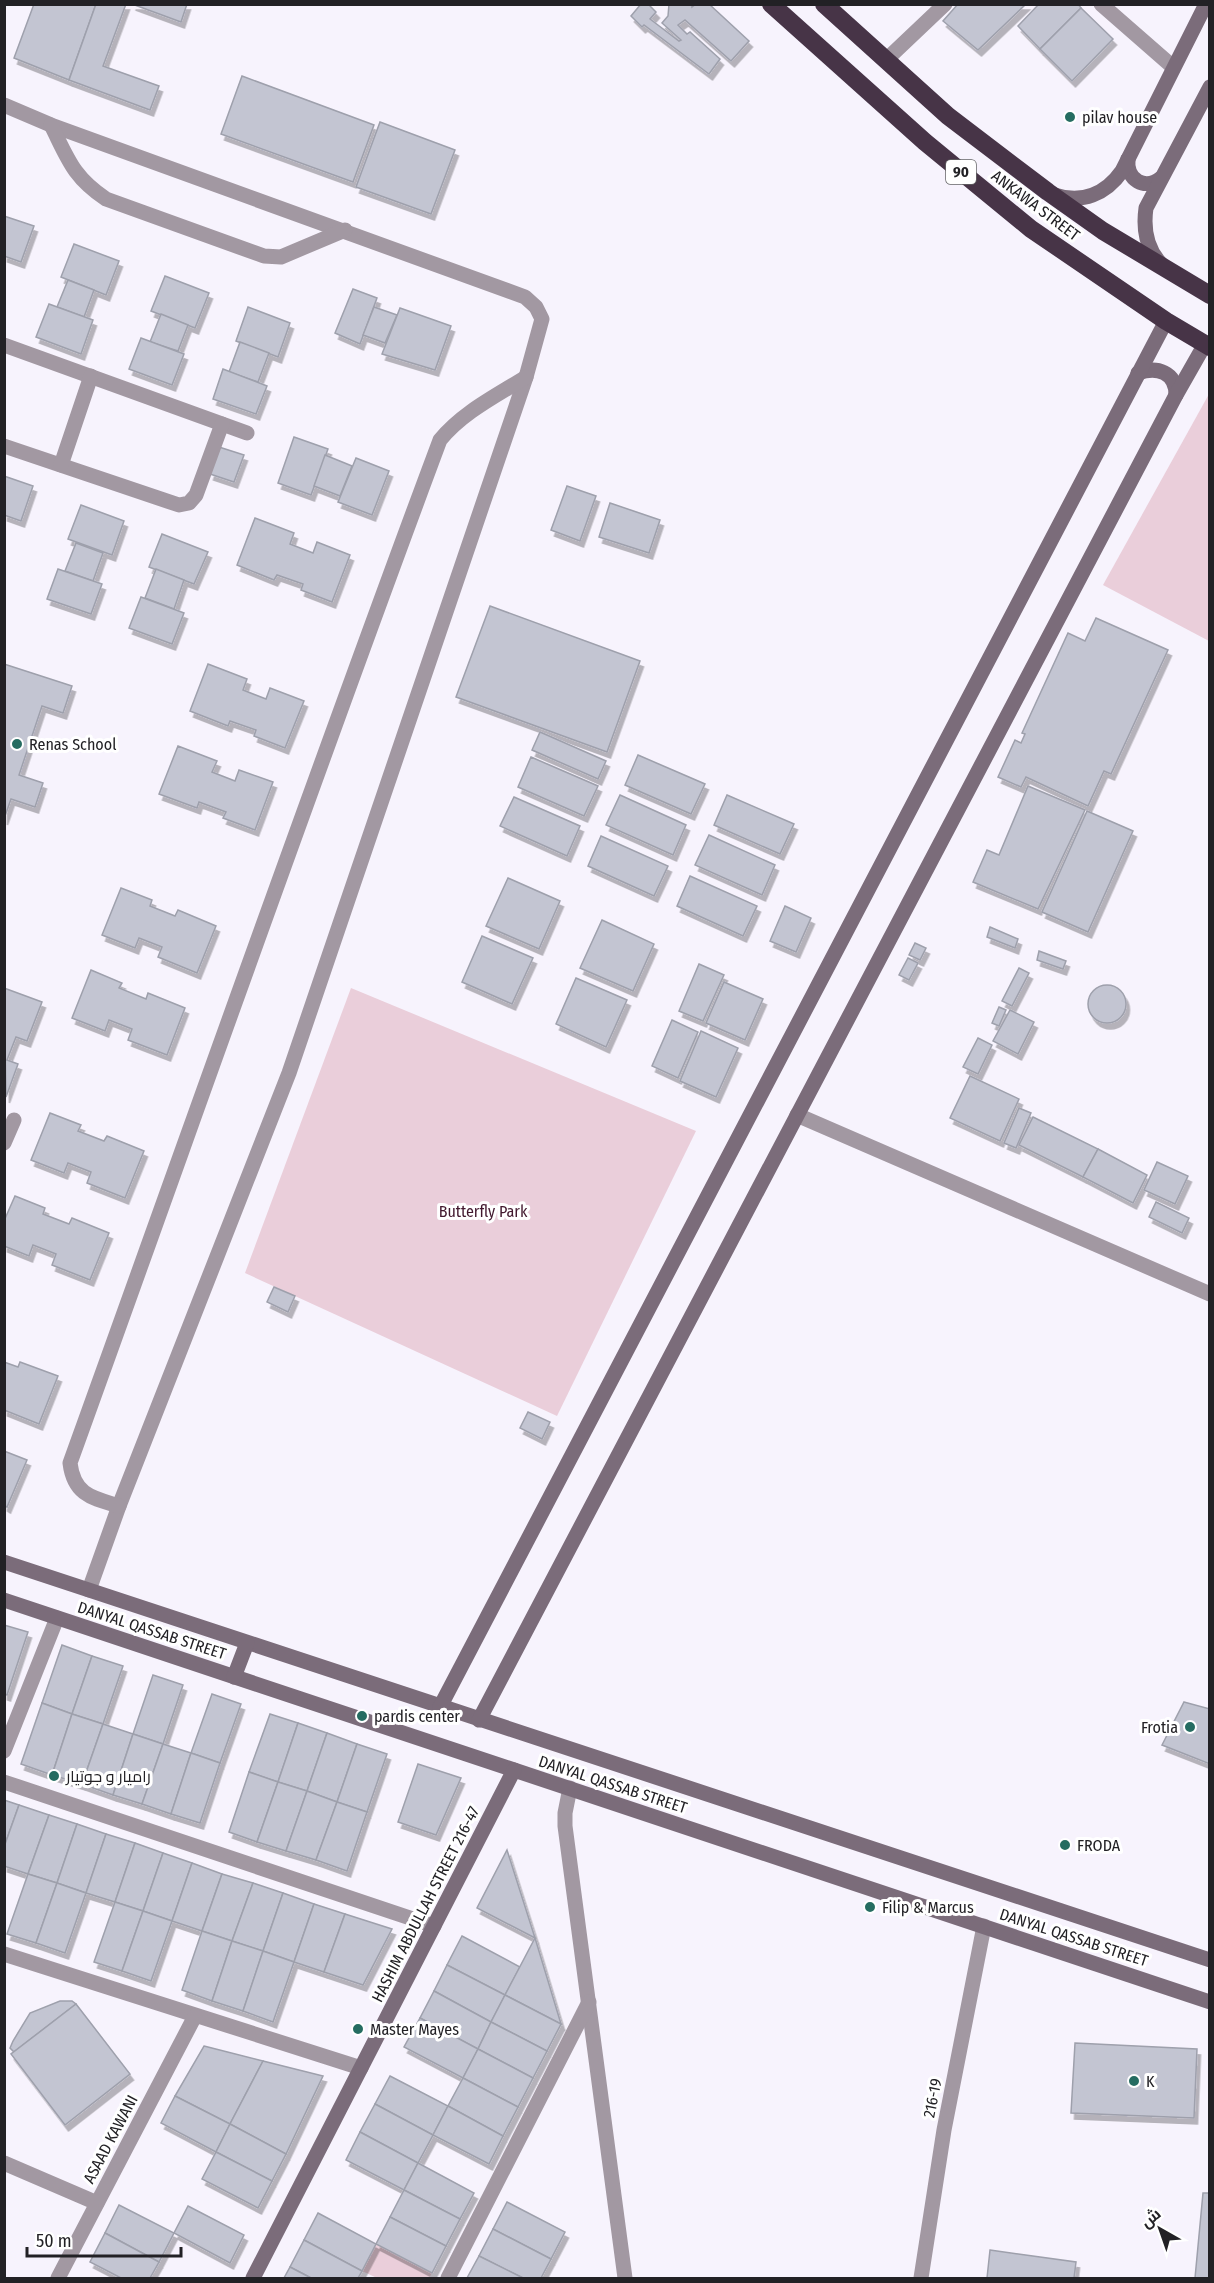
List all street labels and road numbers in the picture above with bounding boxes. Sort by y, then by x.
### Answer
road number: 90 [946,160,976,184]
street label: ANKAWA STREET [988,166,1084,245]
street label: DANYAL QASSAB STREET [75,1598,229,1664]
street label: DANYAL QASSAB STREET [536,1752,690,1818]
street label: HASHIM ABDULLAH STREET 216-47 [368,1803,483,2005]
street label: DANYAL QASSAB STREET [997,1905,1151,1971]
street label: 216-19 [919,2077,946,2119]
street label: ASAAD KAWANI [79,2092,142,2187]

